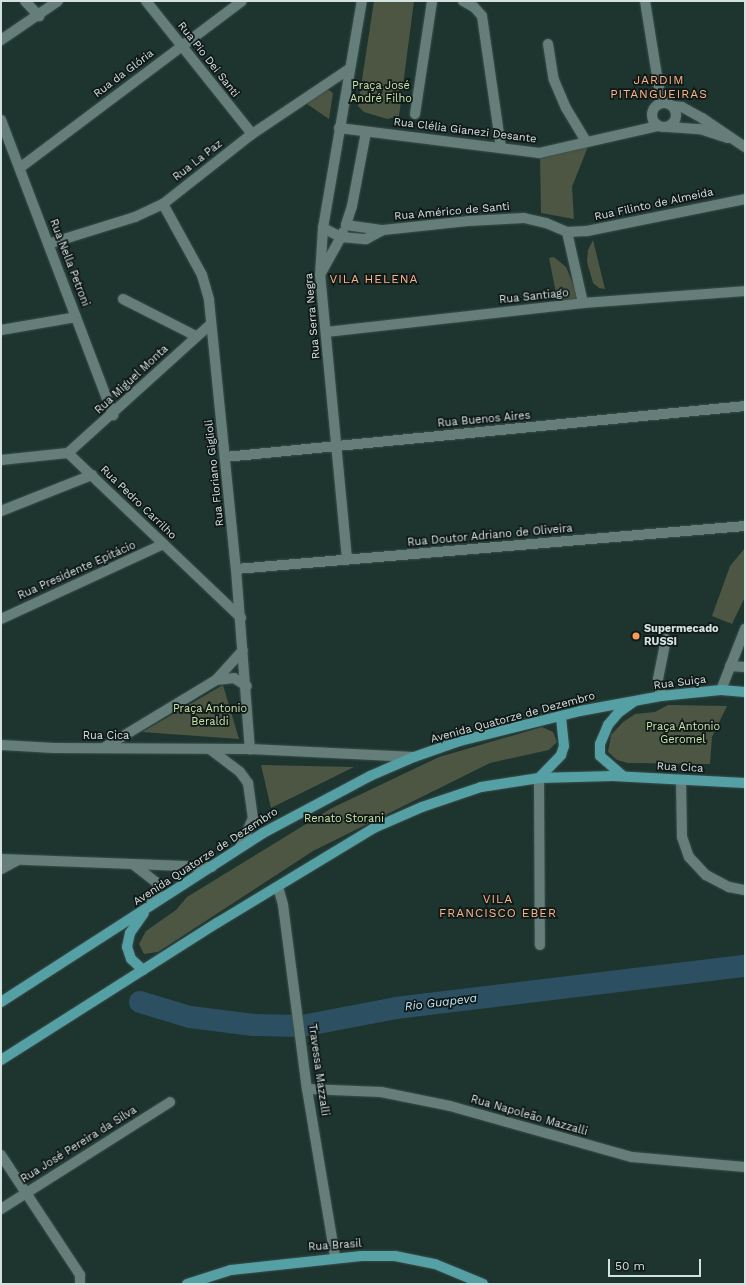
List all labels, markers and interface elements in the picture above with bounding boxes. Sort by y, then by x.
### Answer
street label: Rua Pio Dei Santi [174,20,242,100]
street label: Rua da Glória [91,47,157,101]
district label: JARDIM PITANGUEIRAS [610,74,708,102]
park label: Praça José André Filho [350,80,412,106]
street label: Rua Clélia Gianezi Desante [393,116,537,146]
street label: Rua La Paz [171,138,225,184]
street label: Rua Filinto de Almeida [593,186,715,224]
street label: Rua Américo de Santi [393,200,511,224]
street label: Rua Nella Petroni [46,217,92,309]
street label: Rua Serra Negra [303,272,323,360]
district label: VILA HELENA [329,273,419,287]
street label: Rua Santiago [498,287,570,307]
street label: Rua Miguel Monta [92,342,172,418]
street label: Rua Buenos Aires [437,409,531,431]
street label: Rua Floriano Giglioli [203,419,227,527]
street label: Rua Pedro Carrilho [97,463,179,543]
street label: Rua Doutor Adriano de Oliveira [406,522,574,550]
street label: Rua Presidente Epitácio [16,539,138,603]
place label: Supermecado RUSSI [644,623,719,649]
marker: Supermecado RUSSI [631,631,641,641]
street label: Rua Suiça [653,673,707,693]
street label: Avenida Quatorze de Dezembro [429,690,597,746]
park label: Praça Antonio Beraldi [173,703,247,729]
park label: Praça Antonio Geromel [646,721,720,747]
street label: Rua Cica [83,729,129,743]
street label: Rua Cica [656,760,704,776]
street label: Avenida Quatorze de Dezembro [131,805,281,909]
park label: Renato Storani [304,812,384,826]
district label: VILA FRANCISCO EBER [439,893,557,921]
water label: Rio Guapeva [404,991,478,1015]
street label: Travessa Mazzalli [305,1023,331,1117]
street label: Rua Napoleão Mazzalli [469,1093,589,1139]
street label: Rua José Pereira da Silva [18,1104,140,1186]
street label: Rua Brasil [308,1238,362,1254]
scale bar [610,1251,703,1277]
text: 50 m [615,1259,645,1273]

